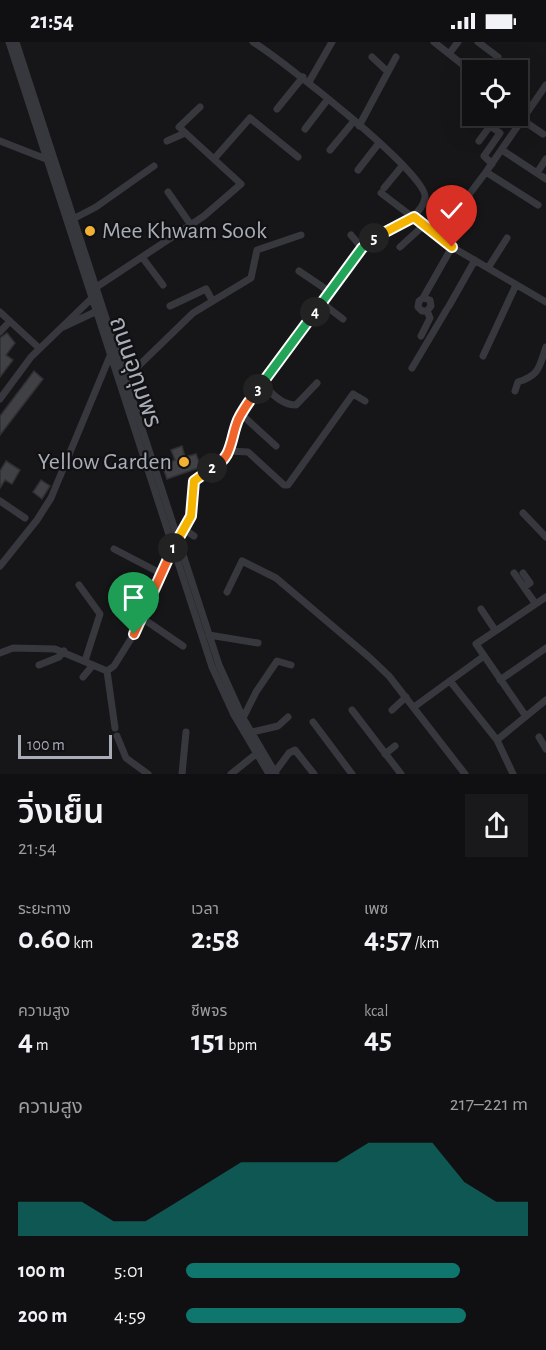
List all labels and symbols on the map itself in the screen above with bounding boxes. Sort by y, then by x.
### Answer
pin [426,185,477,247]
place label: Mee Khwam Sook [102,219,267,243]
pin: 5 [359,223,389,253]
marker: Mee Khwam Sook [83,224,97,238]
pin: 4 [300,297,330,327]
street label: ถนนอุทุมพร [103,314,165,431]
pin: 3 [243,374,273,404]
place label: Yellow Garden [38,450,172,474]
pin: 2 [197,453,227,483]
marker: Yellow Garden [177,455,191,469]
pin: 1 [158,533,188,563]
pin [108,572,159,634]
scale bar [18,732,112,760]

